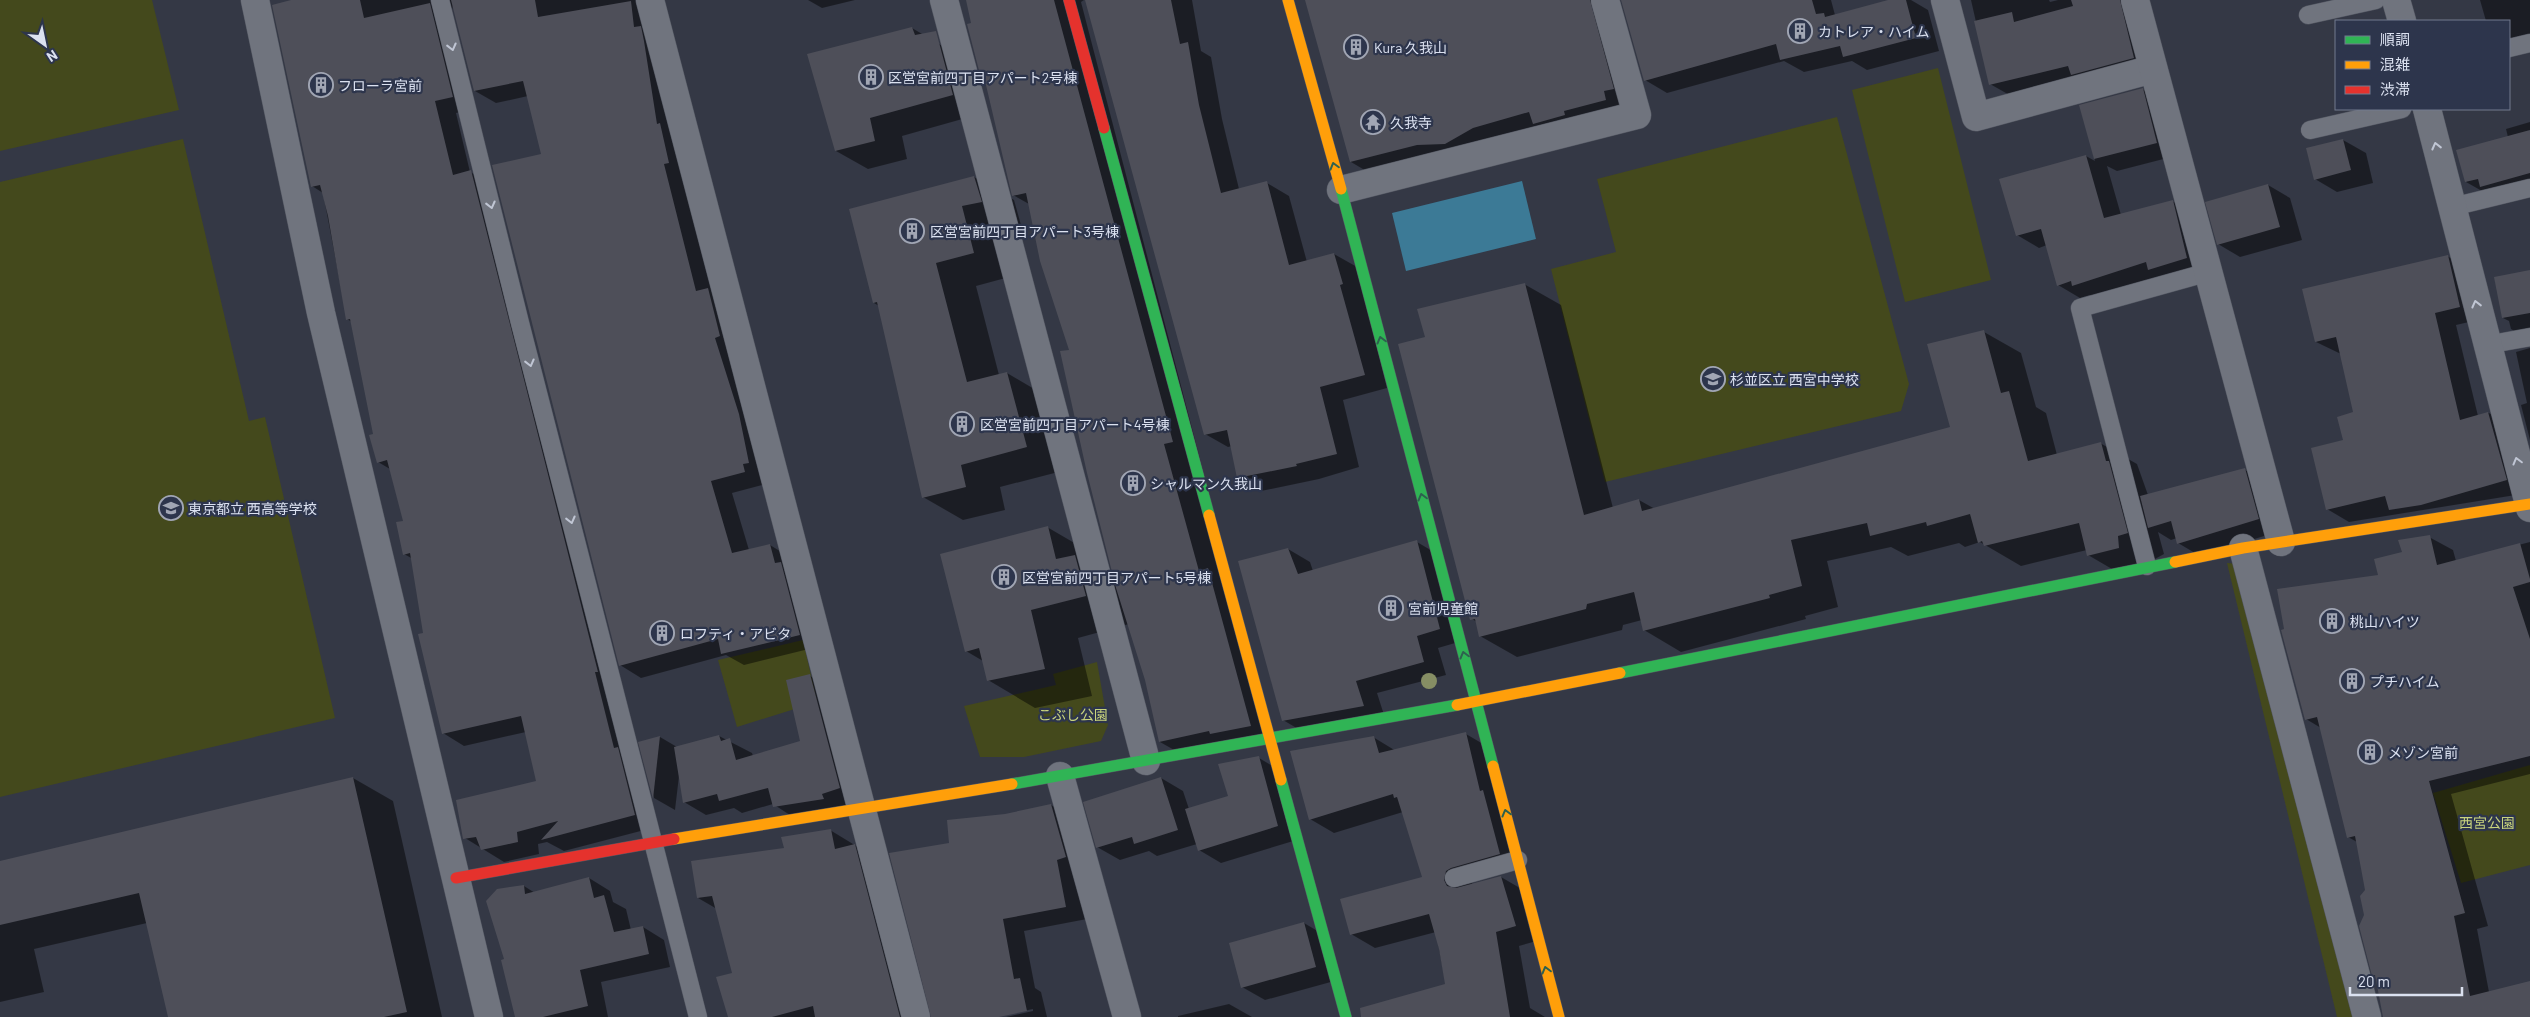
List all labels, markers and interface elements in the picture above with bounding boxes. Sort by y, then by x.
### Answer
building icon: カトレア・ハイム [1787,18,1813,44]
north arrow [20,20,70,70]
legend [2335,20,2510,110]
place label: カトレア・ハイム [1818,23,1929,40]
text: 順調 [2380,30,2410,48]
building icon: Kura 久我山 [1343,34,1369,60]
place label: Kura 久我山 [1374,39,1447,56]
one-way arrow [446,43,457,52]
text: N [44,47,61,66]
text: 混雑 [2380,55,2410,73]
building icon: 区営宮前四丁目アパート2号棟 [858,64,884,90]
place label: 区営宮前四丁目アパート2号棟 [888,69,1077,86]
building icon: フローラ宮前 [308,72,334,98]
place label: フローラ宮前 [338,77,422,94]
text: 渋滞 [2380,80,2410,98]
temple icon: 久我寺 [1360,109,1386,135]
place label: 久我寺 [1390,114,1432,131]
one-way arrow [2431,142,2442,151]
one-way arrow [1330,163,1340,171]
one-way arrow [485,201,496,210]
building icon: 区営宮前四丁目アパート3号棟 [899,218,925,244]
place label: 区営宮前四丁目アパート3号棟 [930,223,1119,240]
one-way arrow [2471,300,2482,309]
one-way arrow [1376,336,1387,345]
one-way arrow [524,358,535,367]
school or university icon: 杉並区立 西宮中学校 [1700,366,1726,392]
place label: 杉並区立 西宮中学校 [1730,371,1859,388]
building icon: 区営宮前四丁目アパート4号棟 [949,411,975,437]
place label: 区営宮前四丁目アパート4号棟 [980,416,1169,433]
one-way arrow [2513,458,2523,466]
building icon: シャルマン久我山 [1120,470,1146,496]
place label: シャルマン久我山 [1150,475,1262,492]
one-way arrow [1418,494,1428,502]
school or university icon: 東京都立 西高等学校 [158,495,184,521]
place label: 東京都立 西高等学校 [188,500,317,517]
one-way arrow [565,516,575,524]
building icon: 区営宮前四丁目アパート5号棟 [991,564,1017,590]
place label: 区営宮前四丁目アパート5号棟 [1022,569,1211,586]
building icon: 宮前児童館 [1378,595,1404,621]
place label: 宮前児童館 [1408,600,1478,617]
building icon: 桃山ハイツ [2319,608,2345,634]
place label: 桃山ハイツ [2350,613,2420,630]
building icon: ロフティ・アビタ [649,620,675,646]
place label: ロフティ・アビタ [680,625,791,642]
one-way arrow [1459,650,1470,659]
building icon: プチハイム [2339,668,2365,694]
place label: プチハイム [2370,673,2439,690]
park label: こぶし公園 [1038,706,1108,723]
building icon: メゾン宮前 [2357,739,2383,765]
place label: メゾン宮前 [2388,744,2458,761]
one-way arrow [1501,809,1511,817]
park label: 西宮公園 [2459,814,2515,831]
scale bar [2350,964,2462,996]
one-way arrow [1542,966,1552,974]
text: 20 m [2358,972,2390,990]

